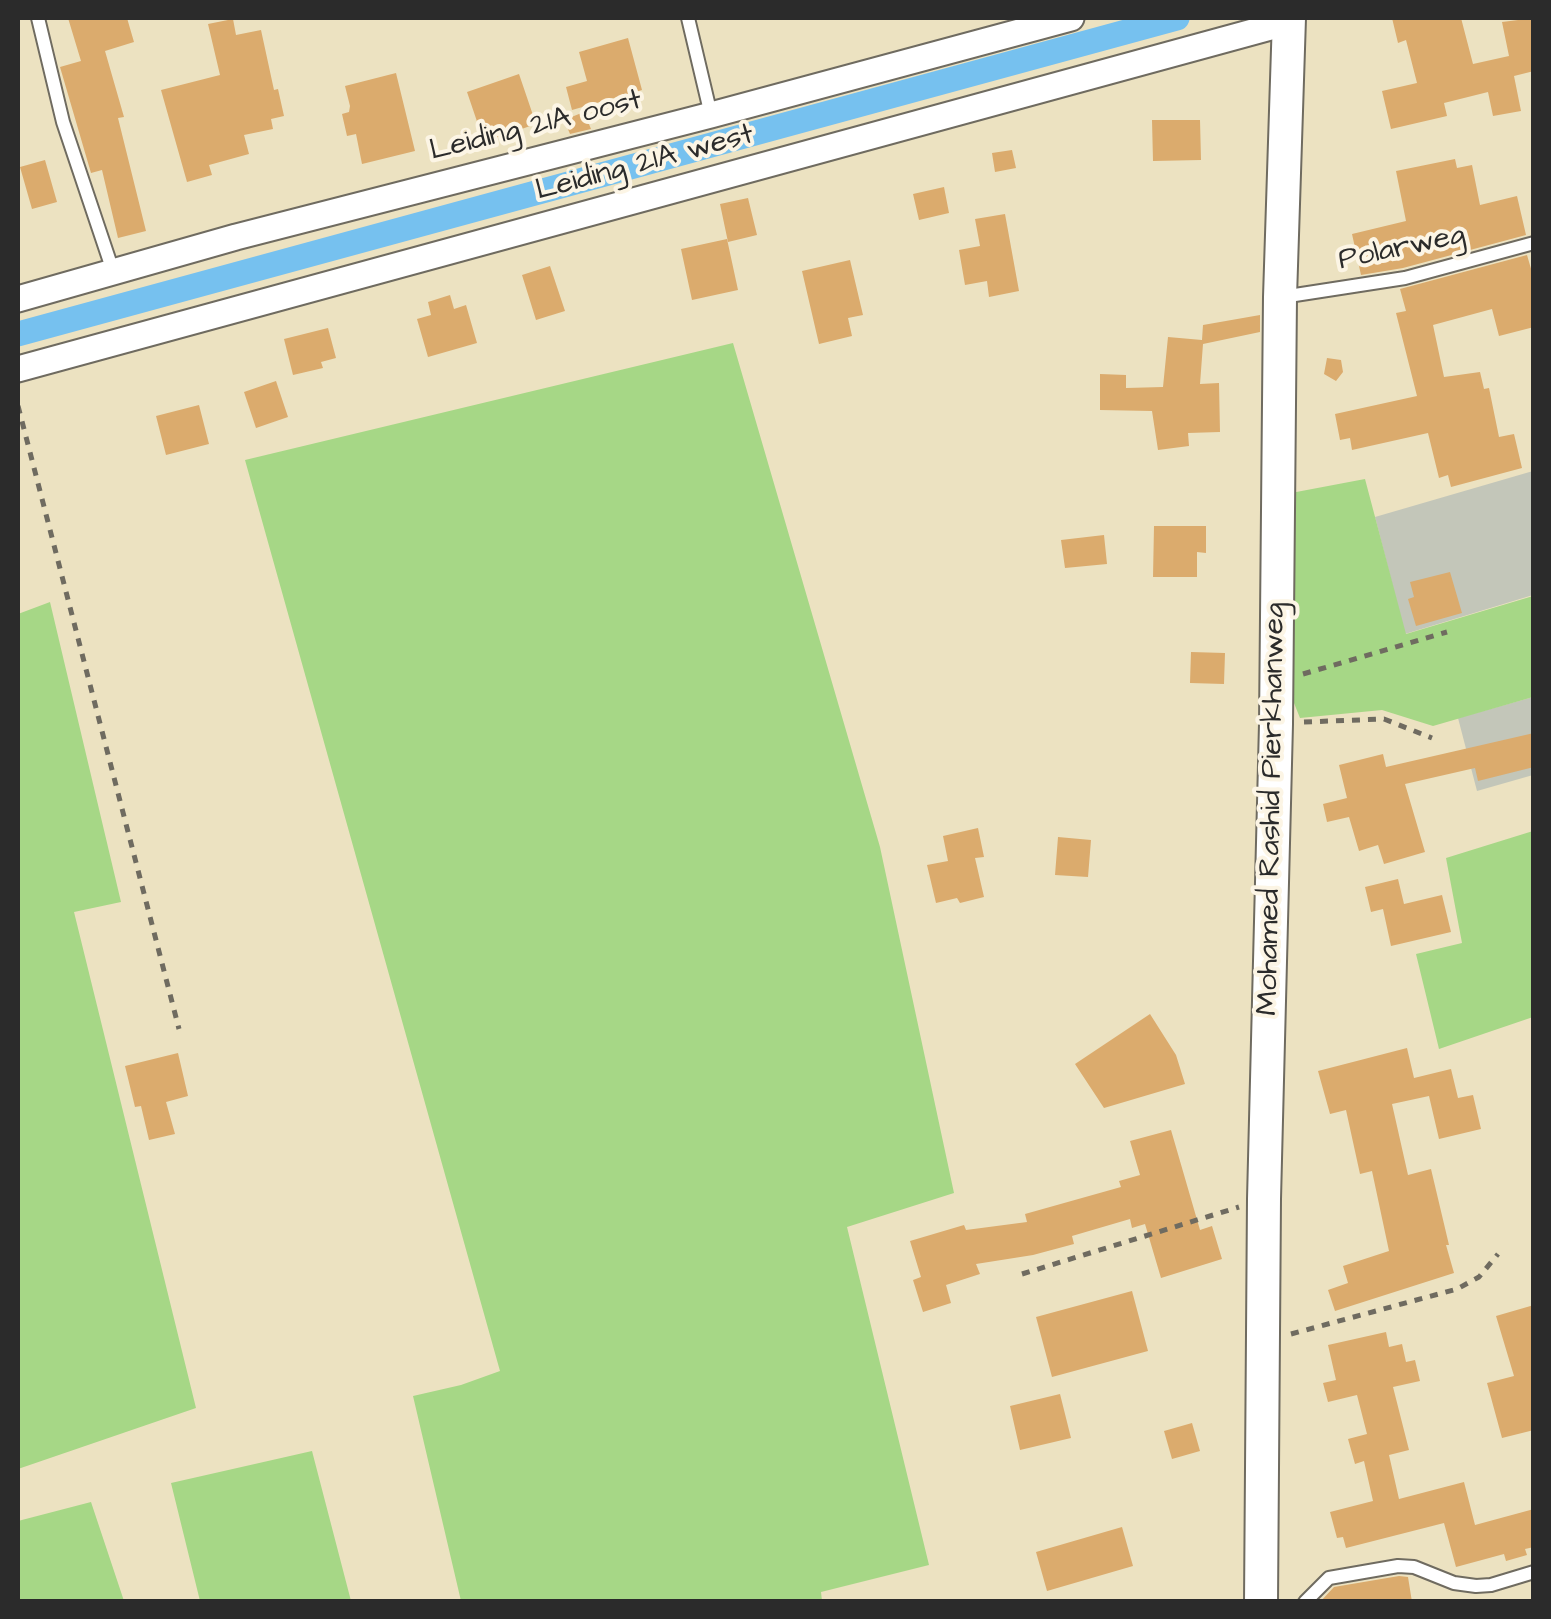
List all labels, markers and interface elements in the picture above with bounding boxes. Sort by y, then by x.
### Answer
street label: Leiding 21A oost [426,83,646,171]
street label: Leiding 21A west [532,118,758,210]
street label: Polarweg [1335,218,1469,280]
street label: Mohamed Rashid Pierkhanweg [1251,602,1295,1016]

